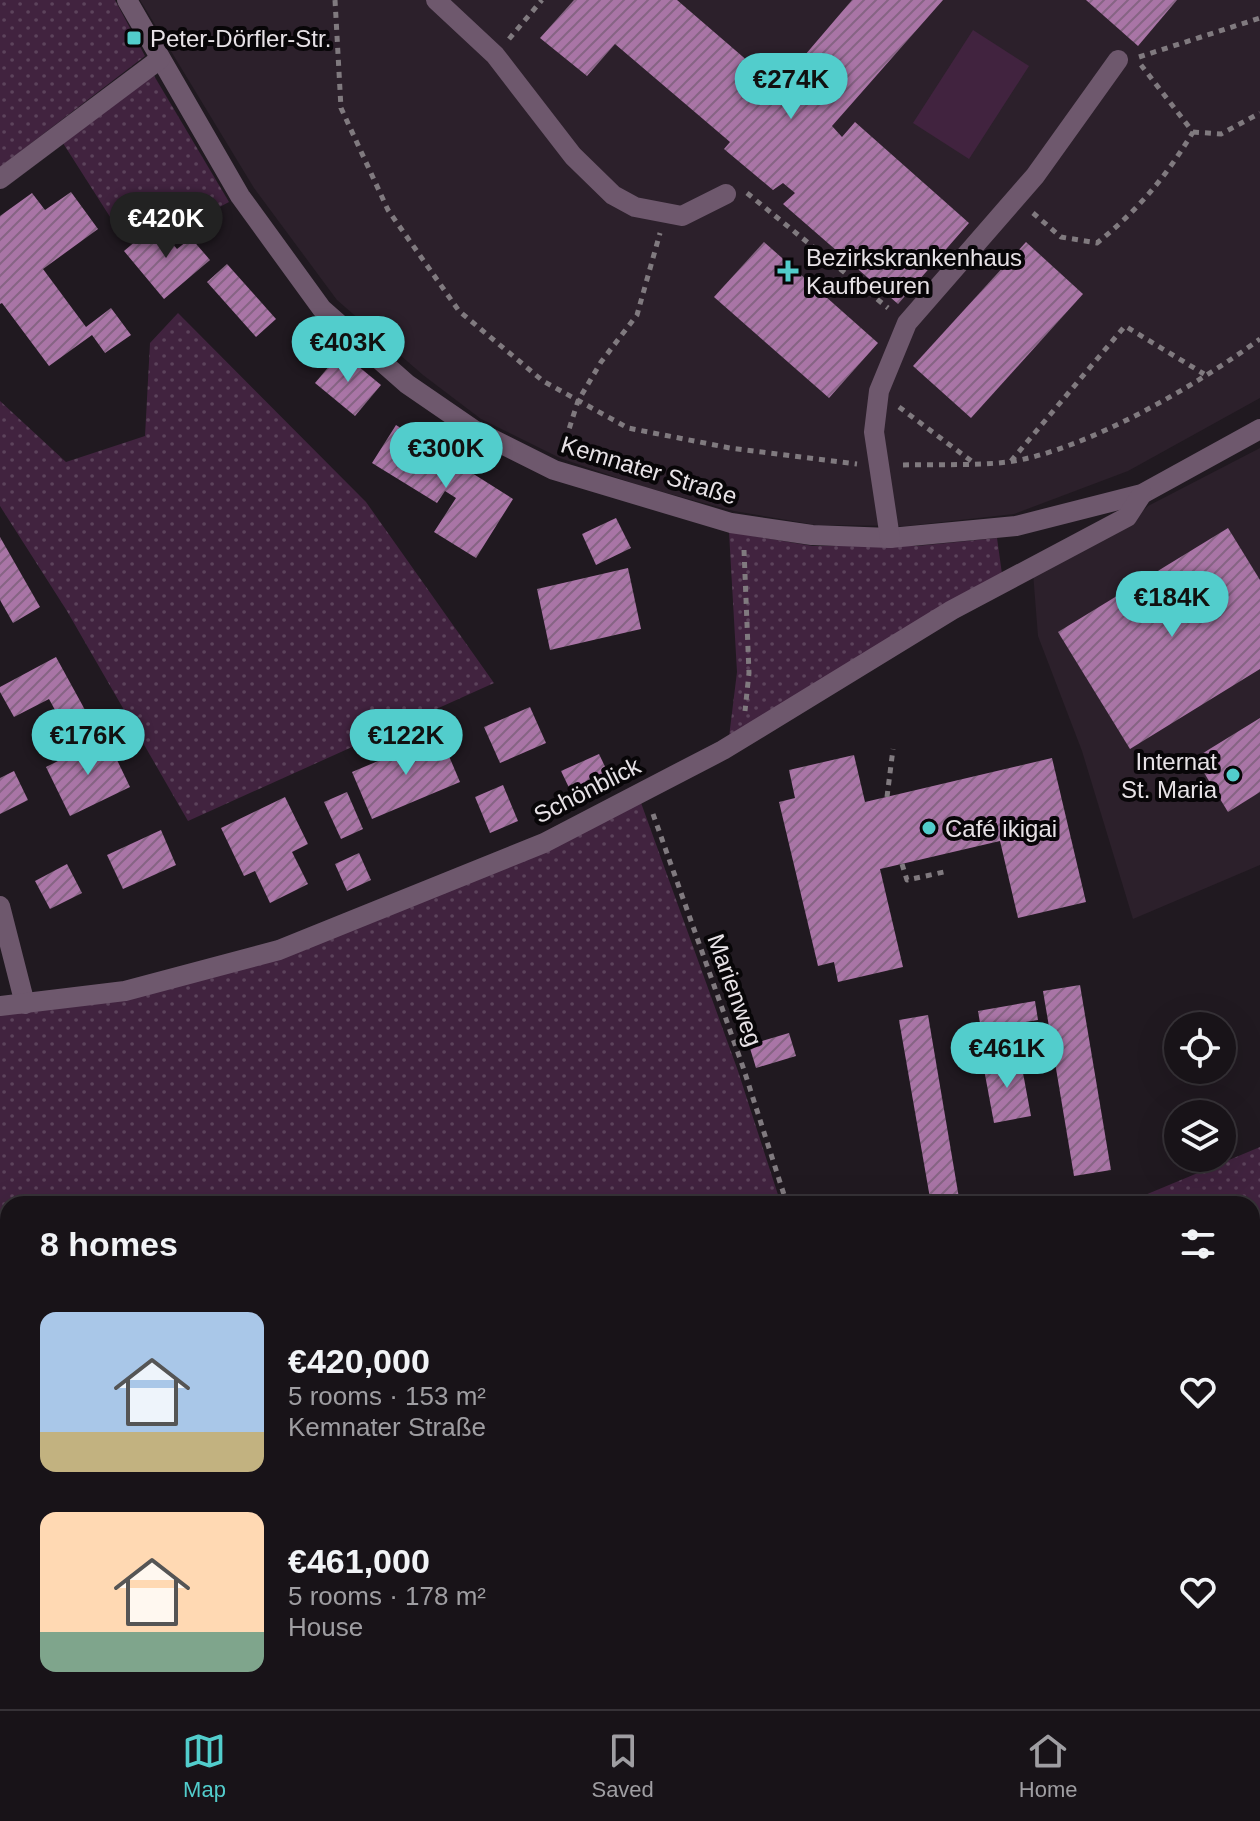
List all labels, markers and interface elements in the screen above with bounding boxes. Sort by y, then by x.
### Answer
place label: Peter-Dörfler-Str. [150,25,331,52]
marker: Peter-Dörfler-Str. [125,29,143,47]
pin: €274K [735,53,847,121]
text: €274K [753,64,829,94]
pin: €420K [110,192,222,260]
text: €420K [128,203,204,233]
place label: Bezirkskrankenhaus Kaufbeuren [806,244,1022,299]
marker: Bezirkskrankenhaus Kaufbeuren [777,260,799,282]
pin: €403K [292,316,404,384]
text: €403K [310,327,386,357]
pin: €300K [390,422,502,490]
street label: Kemnater Straße [558,430,740,510]
text: €300K [408,433,484,463]
pin: €184K [1116,571,1228,639]
text: €184K [1134,582,1210,612]
pin: €176K [32,709,144,777]
pin: €122K [350,709,462,777]
text: €176K [50,720,126,750]
text: €122K [368,720,444,750]
place label: Internat St. Maria [1121,748,1218,803]
street label: Schönblick [529,751,646,828]
marker: Internat St. Maria [1224,766,1242,784]
place label: Café ikigai [945,815,1057,842]
marker: Café ikigai [920,819,938,837]
street label: Marienweg [702,930,768,1050]
map controls [1164,1012,1236,1172]
button: locate [1164,1012,1236,1084]
pin: €461K [951,1022,1063,1090]
text: €461K [969,1033,1045,1063]
button: layers [1164,1100,1236,1172]
icon: filters [1176,1222,1220,1266]
text: 8 homes [40,1225,178,1263]
text: €420,000 [288,1342,430,1380]
icon: home [104,1344,200,1440]
icon: heart [1176,1370,1220,1414]
text: 5 rooms · 153 m² [288,1381,486,1411]
text: Kemnater Straße [288,1412,486,1442]
text: €461,000 [288,1542,430,1580]
icon: home [104,1544,200,1640]
icon: heart [1176,1570,1220,1614]
text: 5 rooms · 178 m² [288,1581,486,1611]
text: House [288,1612,363,1642]
tab: Map [182,1729,226,1803]
tab: Saved [591,1729,654,1803]
tab: Home [1019,1729,1078,1803]

